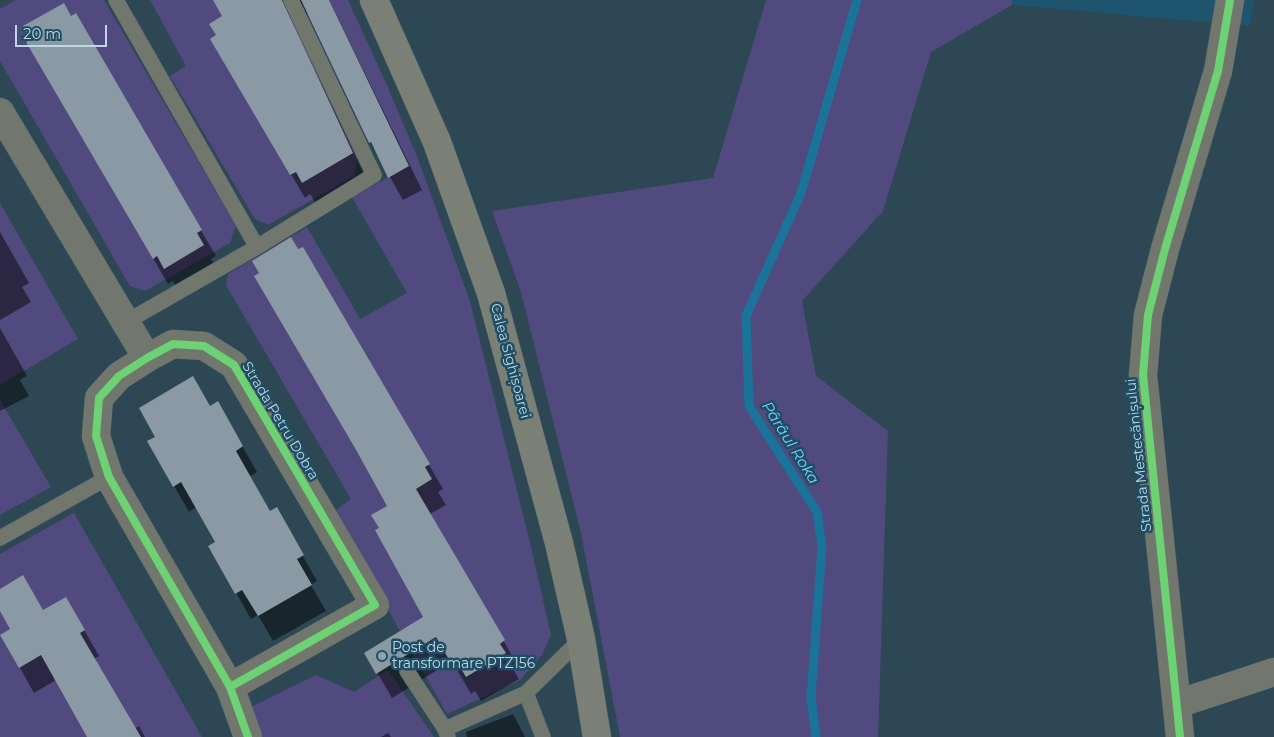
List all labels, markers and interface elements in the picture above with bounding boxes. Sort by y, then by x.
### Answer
scale bar [18,15,110,47]
text: 20 m [23,24,61,43]
street label: Calea Sighișoarei [487,302,533,420]
street label: Strada Petru Dobra [238,359,322,483]
street label: Strada Mestecănișului [1123,377,1155,533]
water label: Pârâul Roka [758,398,822,488]
place label: Post de transformare PTZ156 [392,640,535,672]
marker: Post de transformare PTZ156 [376,650,388,662]

